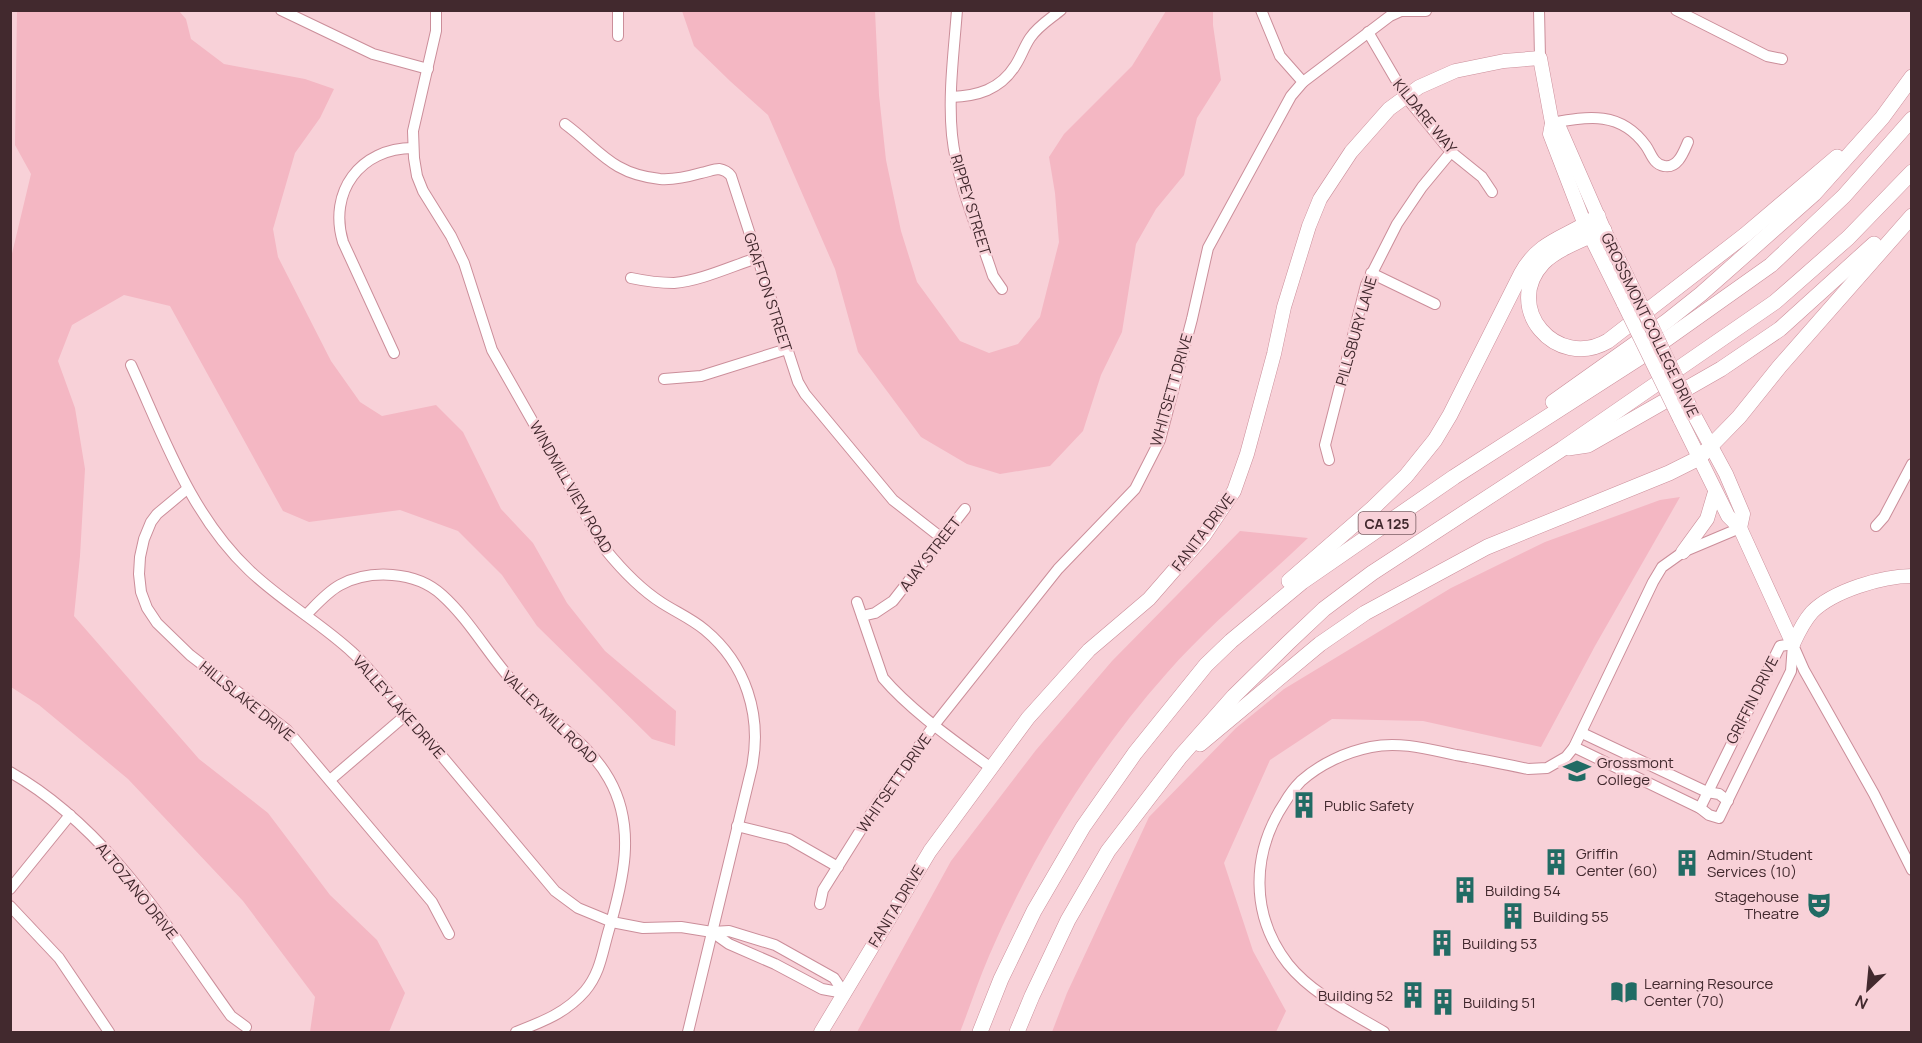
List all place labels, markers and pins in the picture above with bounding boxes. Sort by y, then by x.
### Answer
place label: Grossmont College [1597,752,1674,790]
school or university icon: Grossmont College [1562,756,1592,786]
building icon: Public Safety [1289,790,1319,820]
place label: Public Safety [1324,795,1414,816]
place label: Griffin Center (60) [1576,843,1658,881]
place label: Admin/Student Services (10) [1707,844,1813,882]
building icon: Griffin Center (60) [1541,847,1571,877]
building icon: Admin/Student Services (10) [1672,848,1702,878]
building icon: Building 54 [1450,875,1480,905]
place label: Building 54 [1485,880,1561,901]
place label: Stagehouse Theatre [1714,886,1799,924]
theatre icon: Stagehouse Theatre [1804,890,1834,920]
building icon: Building 55 [1498,901,1528,931]
place label: Building 55 [1533,906,1609,927]
building icon: Building 53 [1427,928,1457,958]
place label: Building 53 [1462,933,1537,954]
place label: Learning Resource Center (70) [1644,973,1773,1011]
library icon: Learning Resource Center (70) [1609,977,1639,1007]
building icon: Building 52 [1398,980,1428,1010]
place label: Building 52 [1318,985,1393,1006]
building icon: Building 51 [1428,987,1458,1017]
place label: Building 51 [1463,992,1536,1013]

